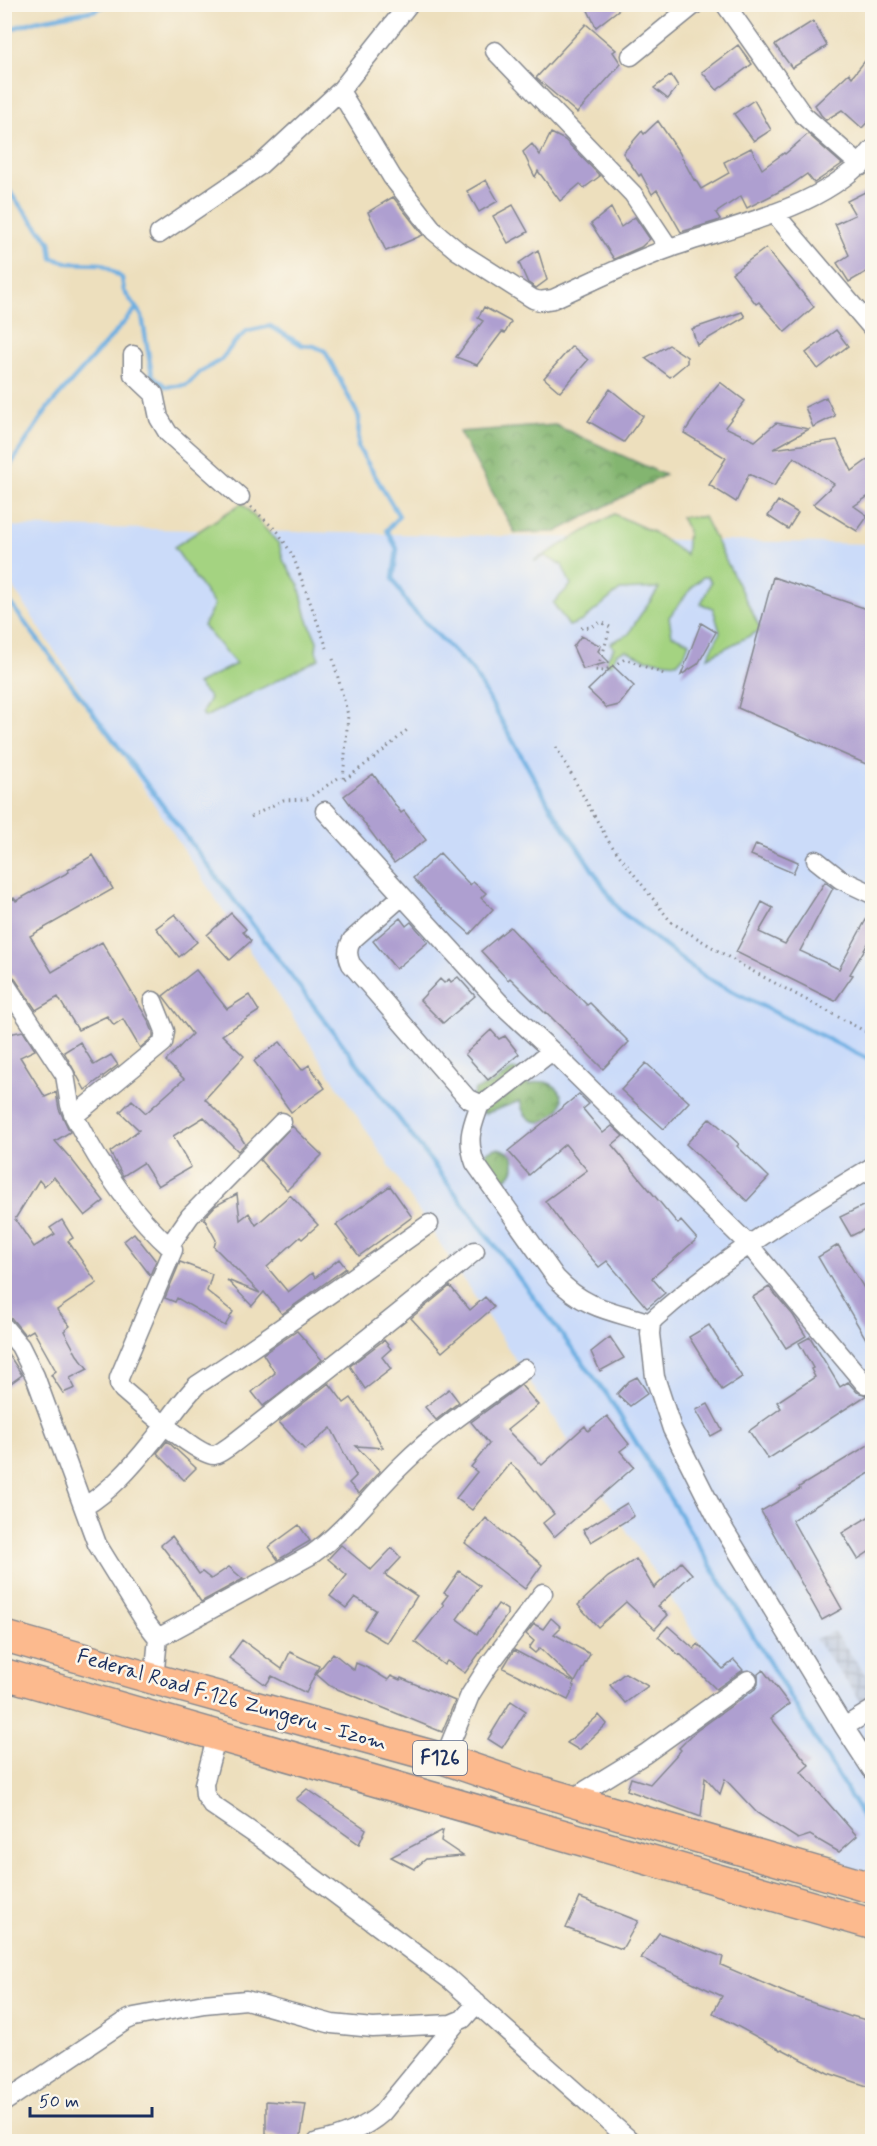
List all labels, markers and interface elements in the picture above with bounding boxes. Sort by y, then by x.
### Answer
street label: Federal Road F.126 Zungeru - Izom [74,1642,390,1759]
road number: F126 [413,1741,467,1775]
scale bar [30,2080,152,2118]
text: 50 m [39,2090,79,2114]

